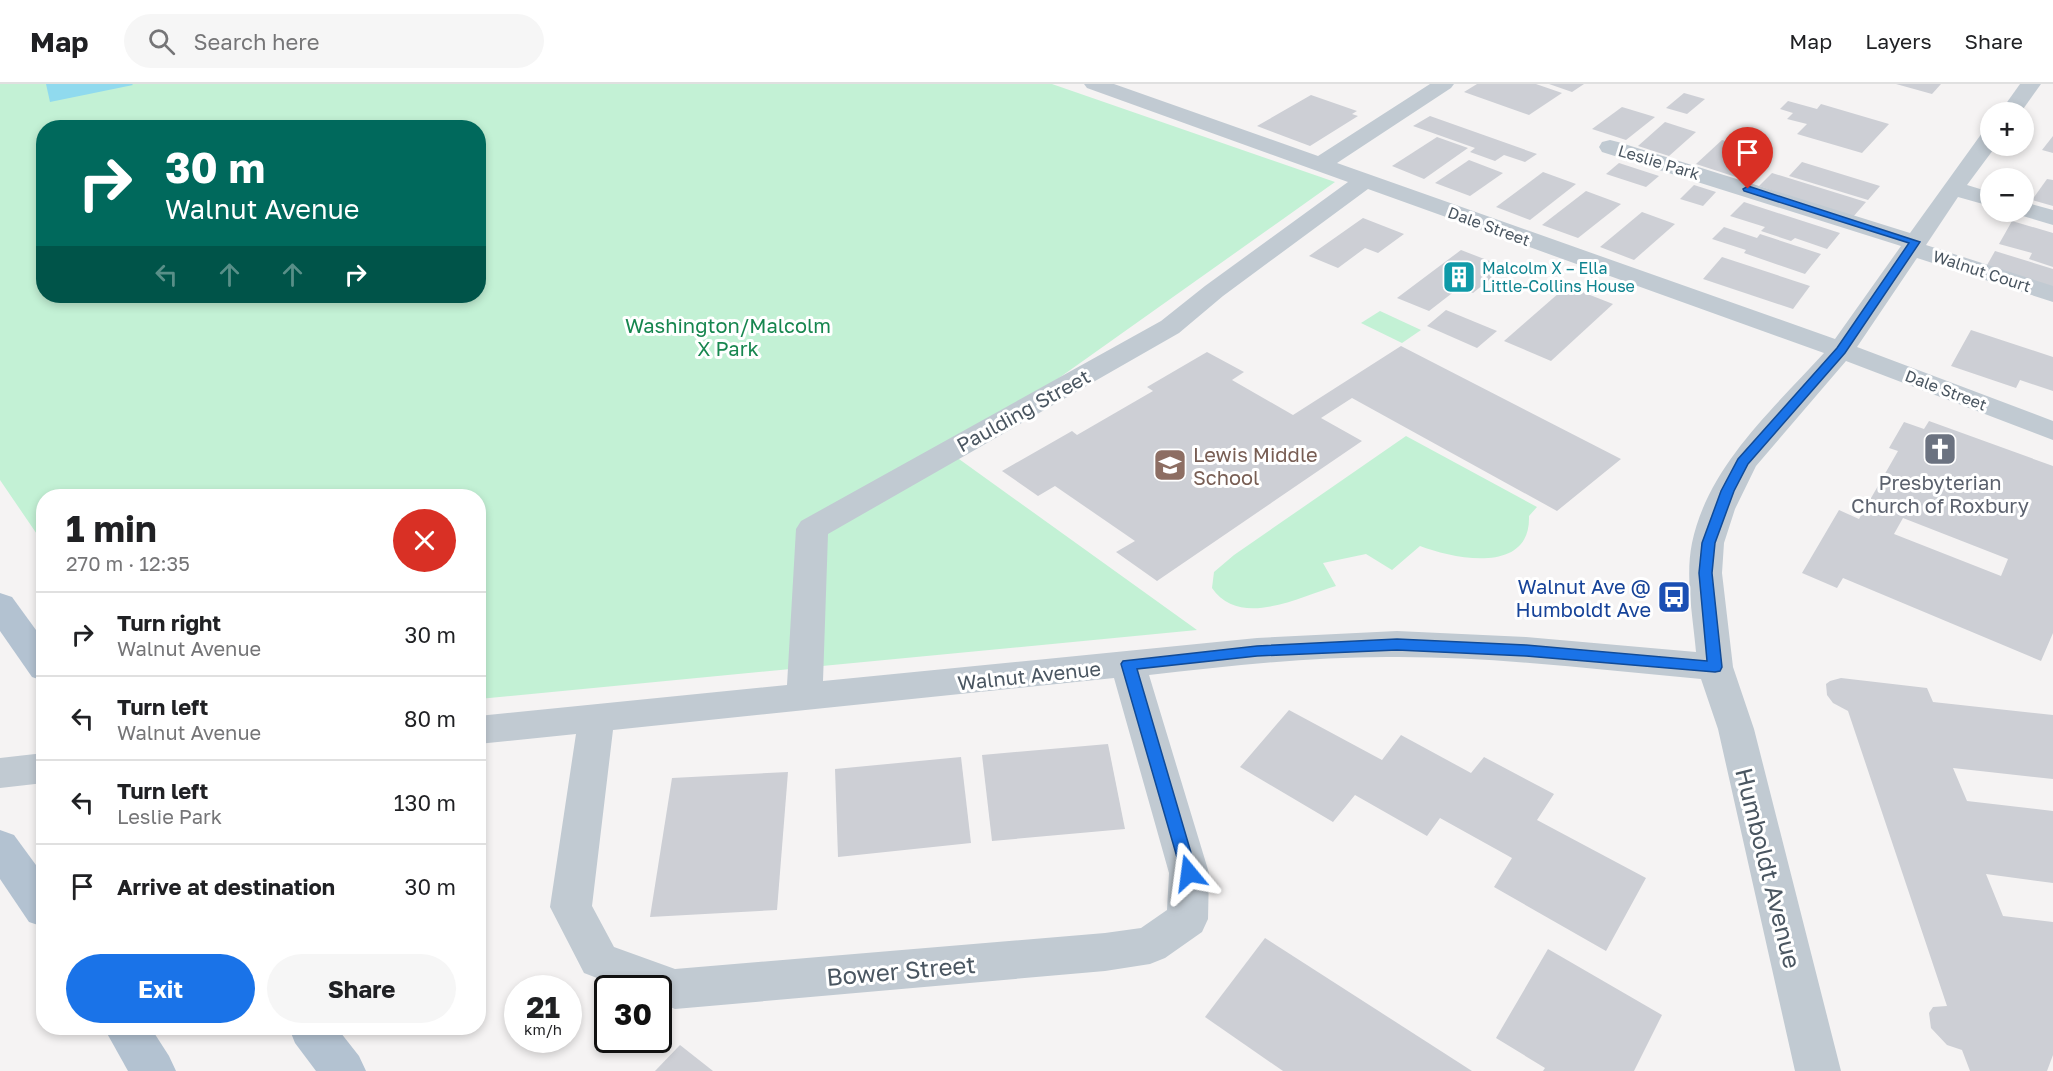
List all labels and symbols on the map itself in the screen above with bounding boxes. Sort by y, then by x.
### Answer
pin [1722,127,1773,189]
street label: Leslie Park [1616,140,1702,184]
street label: Dale Street [1445,202,1533,250]
street label: Walnut Court [1930,246,2034,296]
place label: Malcolm X – Ella Little-Collins House [1482,258,1635,296]
building icon: Malcolm X – Ella Little-Collins House [1441,259,1477,295]
park label: Washington/Malcolm X Park [625,313,831,360]
street label: Paulding Street [952,363,1094,457]
street label: Dale Street [1902,365,1990,415]
church icon: Presbyterian Church of Roxbury [1922,431,1958,467]
place label: Lewis Middle School [1193,442,1318,489]
school or university icon: Lewis Middle School [1152,447,1188,483]
place label: Presbyterian Church of Roxbury [1851,470,2029,517]
place label: Walnut Ave @ Humboldt Ave [1516,574,1651,621]
bus stop icon: Walnut Ave @ Humboldt Ave [1656,579,1692,615]
street label: Walnut Avenue [956,656,1102,694]
street label: Humboldt Avenue [1730,765,1808,971]
position arrow [1157,841,1221,905]
street label: Bower Street [825,949,977,991]
speed limit sign: 30 [594,975,672,1053]

